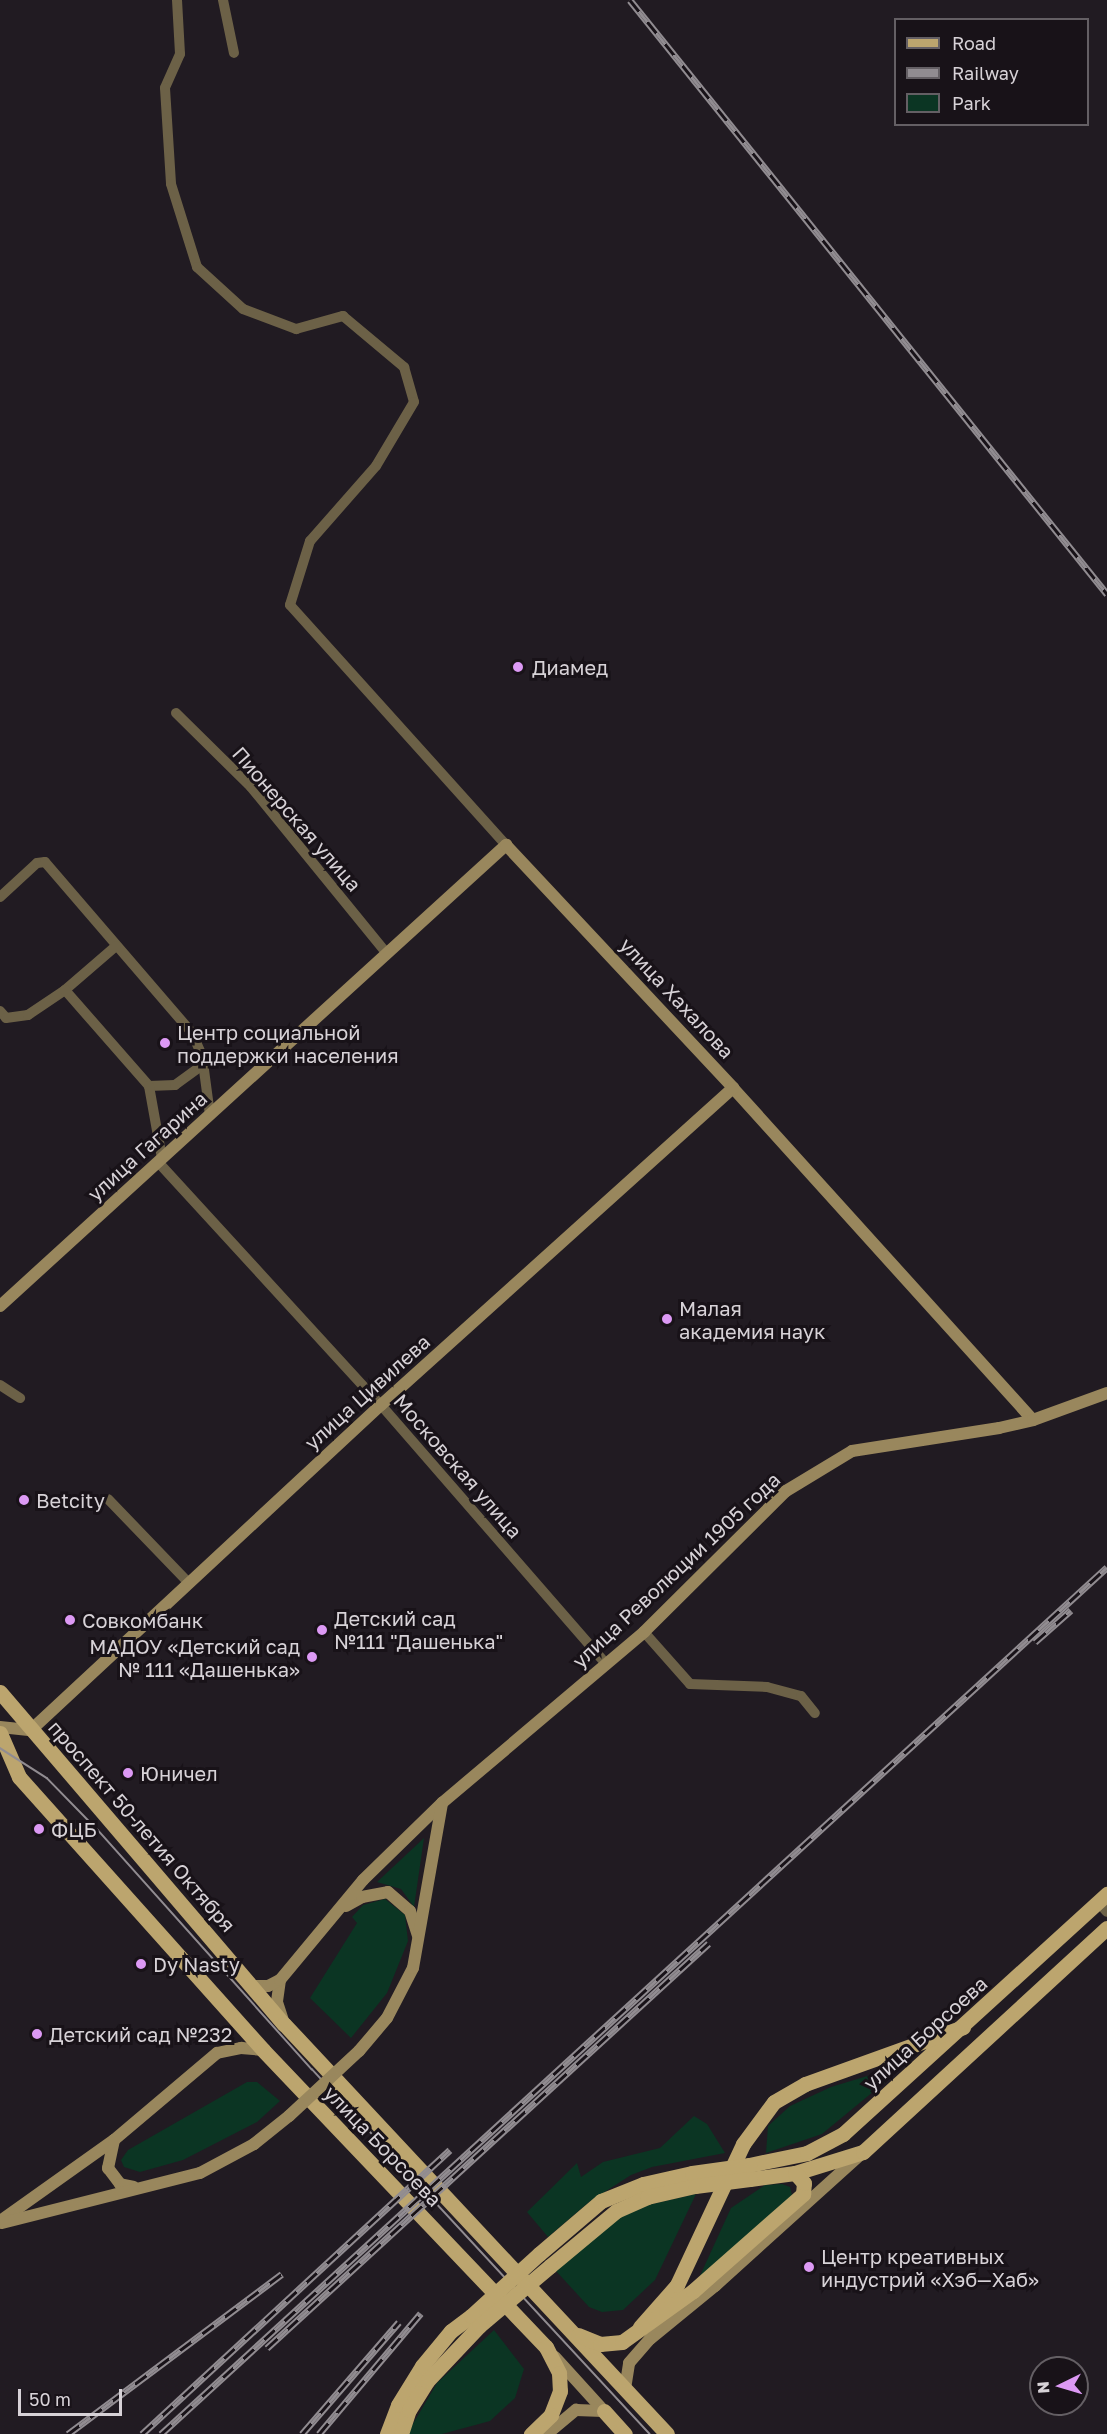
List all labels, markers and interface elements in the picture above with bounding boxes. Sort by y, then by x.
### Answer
legend [894,18,1089,126]
text: Road [952,32,996,54]
text: Railway [952,62,1019,84]
text: Park [952,92,991,114]
place label: Диамед [532,655,608,679]
marker: Диамед [509,658,527,676]
street label: Пионерская улица [228,742,366,896]
street label: улица Хахалова [615,933,739,1063]
place label: Центр социальной поддержки населения [177,1020,399,1067]
marker: Центр социальной поддержки населения [158,1036,172,1050]
street label: улица Гагарина [82,1086,212,1206]
place label: Малая академия наук [679,1296,825,1343]
marker: Малая академия наук [660,1312,674,1326]
street label: улица Цивилева [299,1329,435,1455]
street label: Московская улица [389,1389,527,1543]
street label: улица Революции 1905 года [567,1467,785,1673]
place label: Betcity [36,1488,105,1512]
marker: Betcity [17,1493,31,1507]
place label: Детский сад №111 "Дашенька" [334,1606,503,1653]
place label: Совкомбанк [82,1608,203,1632]
marker: Совкомбанк [63,1613,77,1627]
marker: Детский сад №111 "Дашенька" [315,1623,329,1637]
place label: МАДОУ «Детский сад № 111 «Дашенька» [89,1634,300,1681]
marker: МАДОУ «Детский сад № 111 «Дашенька» [305,1650,319,1664]
street label: проспект 50-летия Октября [44,1715,240,1937]
place label: Юничел [140,1761,218,1785]
marker: Юничел [121,1766,135,1780]
place label: ФЦБ [51,1817,97,1841]
marker: ФЦБ [32,1822,46,1836]
place label: Dy Nasty [153,1952,240,1976]
marker: Dy Nasty [134,1957,148,1971]
street label: улица Борсоева [858,1971,992,2095]
place label: Детский сад №232 [49,2022,232,2046]
marker: Детский сад №232 [30,2027,44,2041]
street label: улица Борсоева [319,2081,447,2211]
place label: Центр креативных индустрий «Хэб—Хаб» [821,2244,1039,2291]
marker: Центр креативных индустрий «Хэб—Хаб» [802,2260,816,2274]
north arrow [1029,2356,1089,2416]
scale bar [21,2377,124,2415]
text: N [1033,2380,1054,2394]
text: 50 m [29,2388,71,2410]

